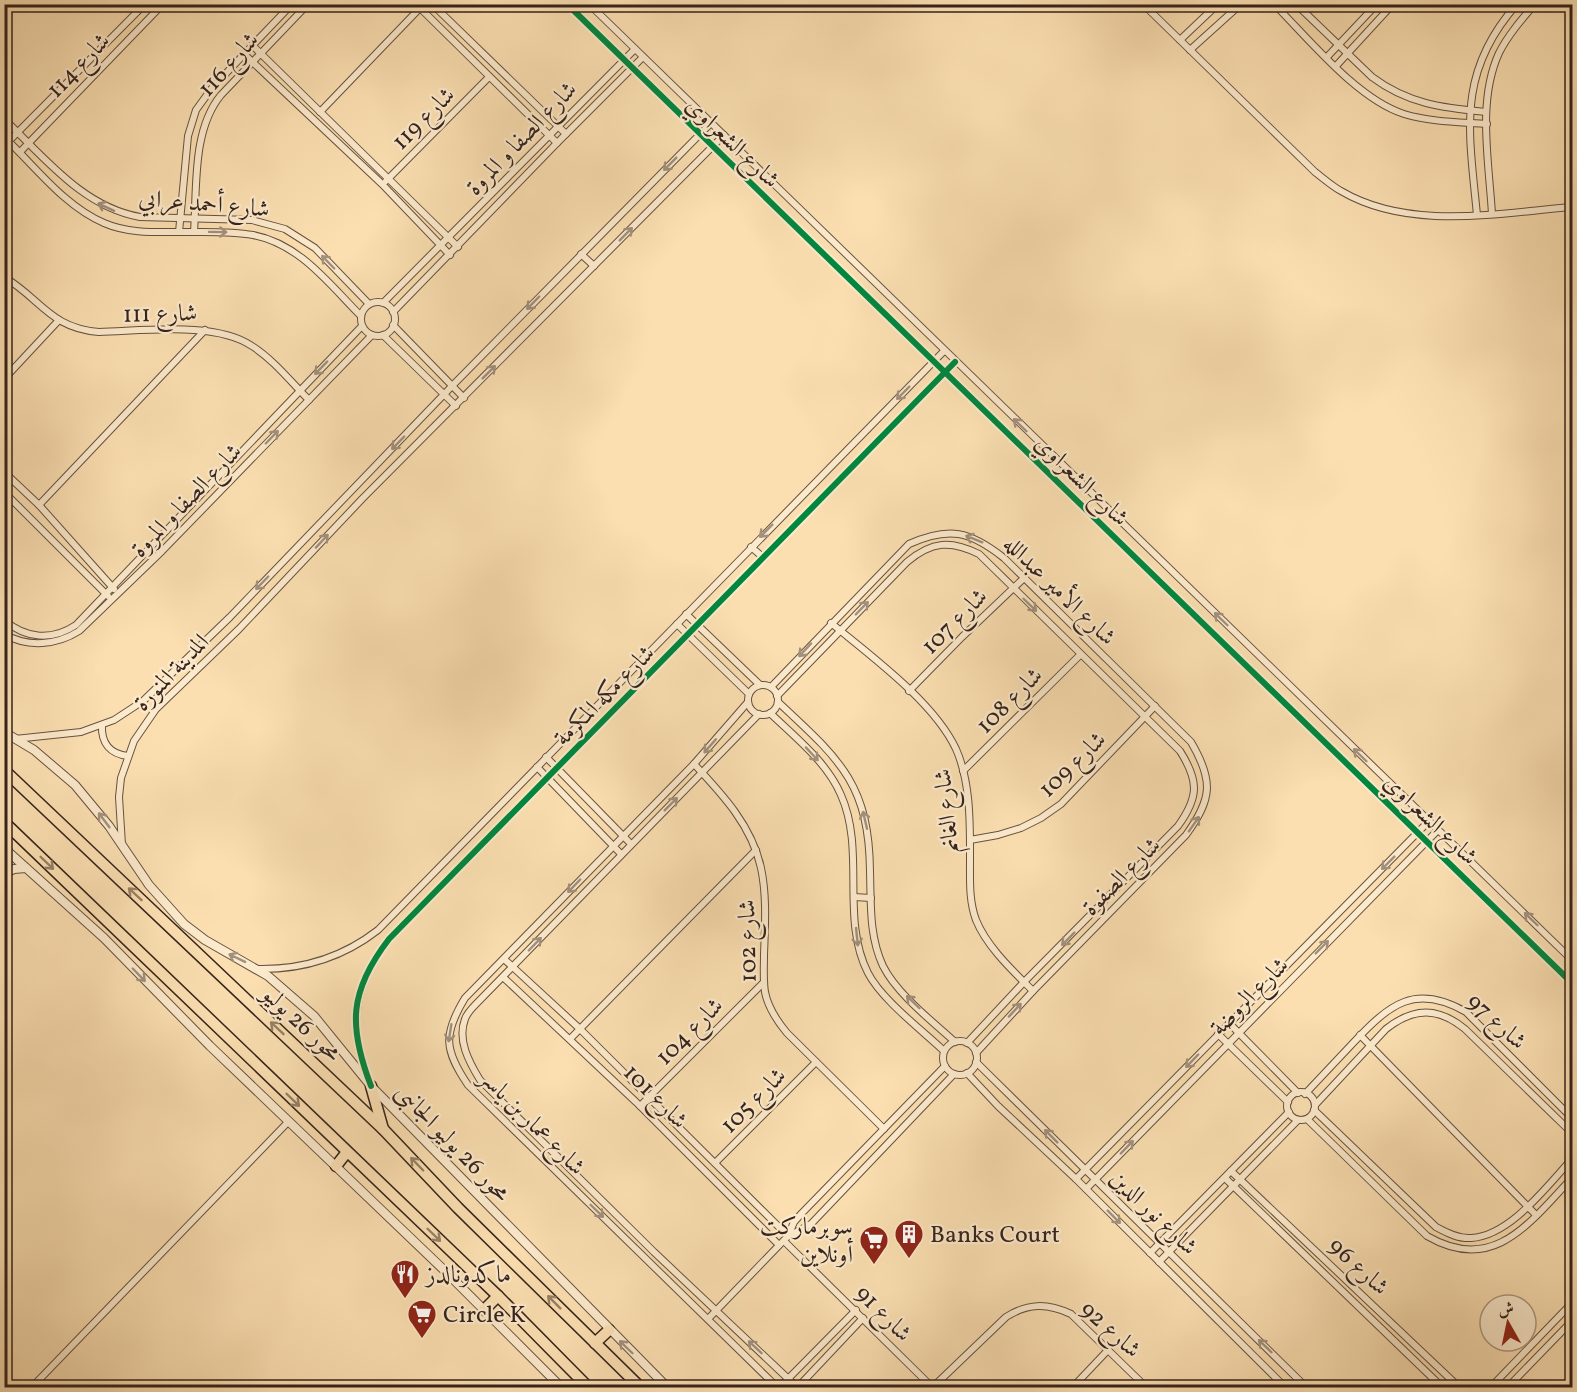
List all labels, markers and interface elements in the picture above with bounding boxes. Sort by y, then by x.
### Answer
street label: شارع 116 [191,25,269,106]
street label: شارع 114 [40,26,120,107]
street label: شارع الصفا و المروة [459,75,587,205]
street label: شارع 119 [385,80,465,160]
street label: شارع الشعراوي [676,90,786,198]
one-way arrow [662,156,677,171]
street label: شارع أحمد عرابي [137,180,271,229]
one-way arrow [98,201,116,212]
one-way arrow [618,226,633,241]
one-way arrow [207,227,227,238]
one-way arrow [321,255,336,270]
one-way arrow [526,295,540,310]
street label: شارع 111 [123,297,198,334]
one-way arrow [314,360,328,375]
one-way arrow [481,365,496,380]
one-way arrow [896,385,911,400]
one-way arrow [1013,417,1028,432]
street label: شارع الشعراوي [1025,428,1135,536]
one-way arrow [265,430,279,445]
one-way arrow [391,435,405,450]
street label: شارع الصفا و المروة [124,437,252,567]
one-way arrow [759,524,773,539]
street label: شارع الأمير عبدالله [994,528,1124,655]
one-way arrow [315,533,329,548]
one-way arrow [965,533,984,544]
one-way arrow [255,576,270,591]
street label: شارع 107 [914,581,997,664]
one-way arrow [1022,598,1037,613]
one-way arrow [854,601,869,616]
one-way arrow [1213,611,1228,626]
street label: المدينة المنورة [127,627,218,720]
street label: شارع مكه المكرمة [547,638,664,755]
one-way arrow [799,642,813,657]
street label: شارع 108 [969,660,1052,743]
street label: شارع 109 [1032,724,1116,807]
one-way arrow [703,738,717,753]
one-way arrow [804,746,819,761]
one-way arrow [1353,747,1368,762]
street label: شارع الغانم [927,767,971,855]
street label: شارع الشعراوي [1374,767,1484,875]
one-way arrow [664,797,679,812]
one-way arrow [859,811,870,830]
one-way arrow [97,812,110,828]
one-way arrow [1188,817,1200,833]
street label: شارع الصفوة [1075,830,1170,925]
one-way arrow [1380,855,1395,870]
one-way arrow [39,856,54,870]
one-way arrow [567,878,581,893]
one-way arrow [128,887,143,901]
street label: شارع 102 [731,899,768,983]
one-way arrow [1524,912,1539,926]
one-way arrow [852,927,863,947]
one-way arrow [1060,931,1075,946]
one-way arrow [528,937,542,952]
one-way arrow [1315,940,1329,955]
street label: شارع الروضة [1203,950,1298,1045]
one-way arrow [228,952,246,964]
one-way arrow [132,967,146,982]
street label: محور 26 يوليو [252,977,348,1071]
street label: شارع 97 [1457,986,1533,1059]
street label: شارع 104 [649,991,733,1075]
one-way arrow [905,995,920,1009]
one-way arrow [1008,1003,1022,1018]
one-way arrow [270,1022,285,1036]
one-way arrow [445,1023,456,1042]
one-way arrow [1184,1054,1199,1069]
street label: شارع 101 [614,1057,695,1138]
street label: شارع عمار بن ياسر [468,1061,592,1185]
street label: شارع 105 [714,1061,796,1143]
street label: محور 26 يوليو الجانبى [386,1076,517,1211]
one-way arrow [286,1093,301,1107]
one-way arrow [1044,1129,1059,1144]
one-way arrow [1120,1139,1134,1154]
one-way arrow [409,1157,424,1172]
street label: شارع نور الدين [1100,1163,1204,1265]
one-way arrow [589,1204,604,1218]
one-way arrow [1106,1209,1121,1224]
place label: سوبرماركت أونلاين [760,1211,853,1273]
building icon: Banks Court [893,1218,925,1260]
place label: Banks Court [930,1219,1060,1253]
supermarket icon: سوبرماركت أونلاين [858,1224,890,1266]
one-way arrow [426,1228,441,1242]
street label: شارع 96 [1319,1230,1396,1305]
restaurant icon: ماكدونالدز [389,1258,421,1300]
place label: ماكدونالدز [424,1259,511,1293]
street label: شارع 91 [846,1278,919,1351]
north arrow [1478,1293,1538,1353]
street label: شارع 92 [1071,1294,1148,1368]
one-way arrow [547,1295,562,1310]
supermarket icon: Circle K [406,1298,438,1340]
text: ش [1496,1298,1516,1322]
place label: Circle K [443,1299,526,1333]
one-way arrow [619,1339,634,1354]
one-way arrow [1258,1339,1273,1354]
one-way arrow [748,1340,763,1354]

